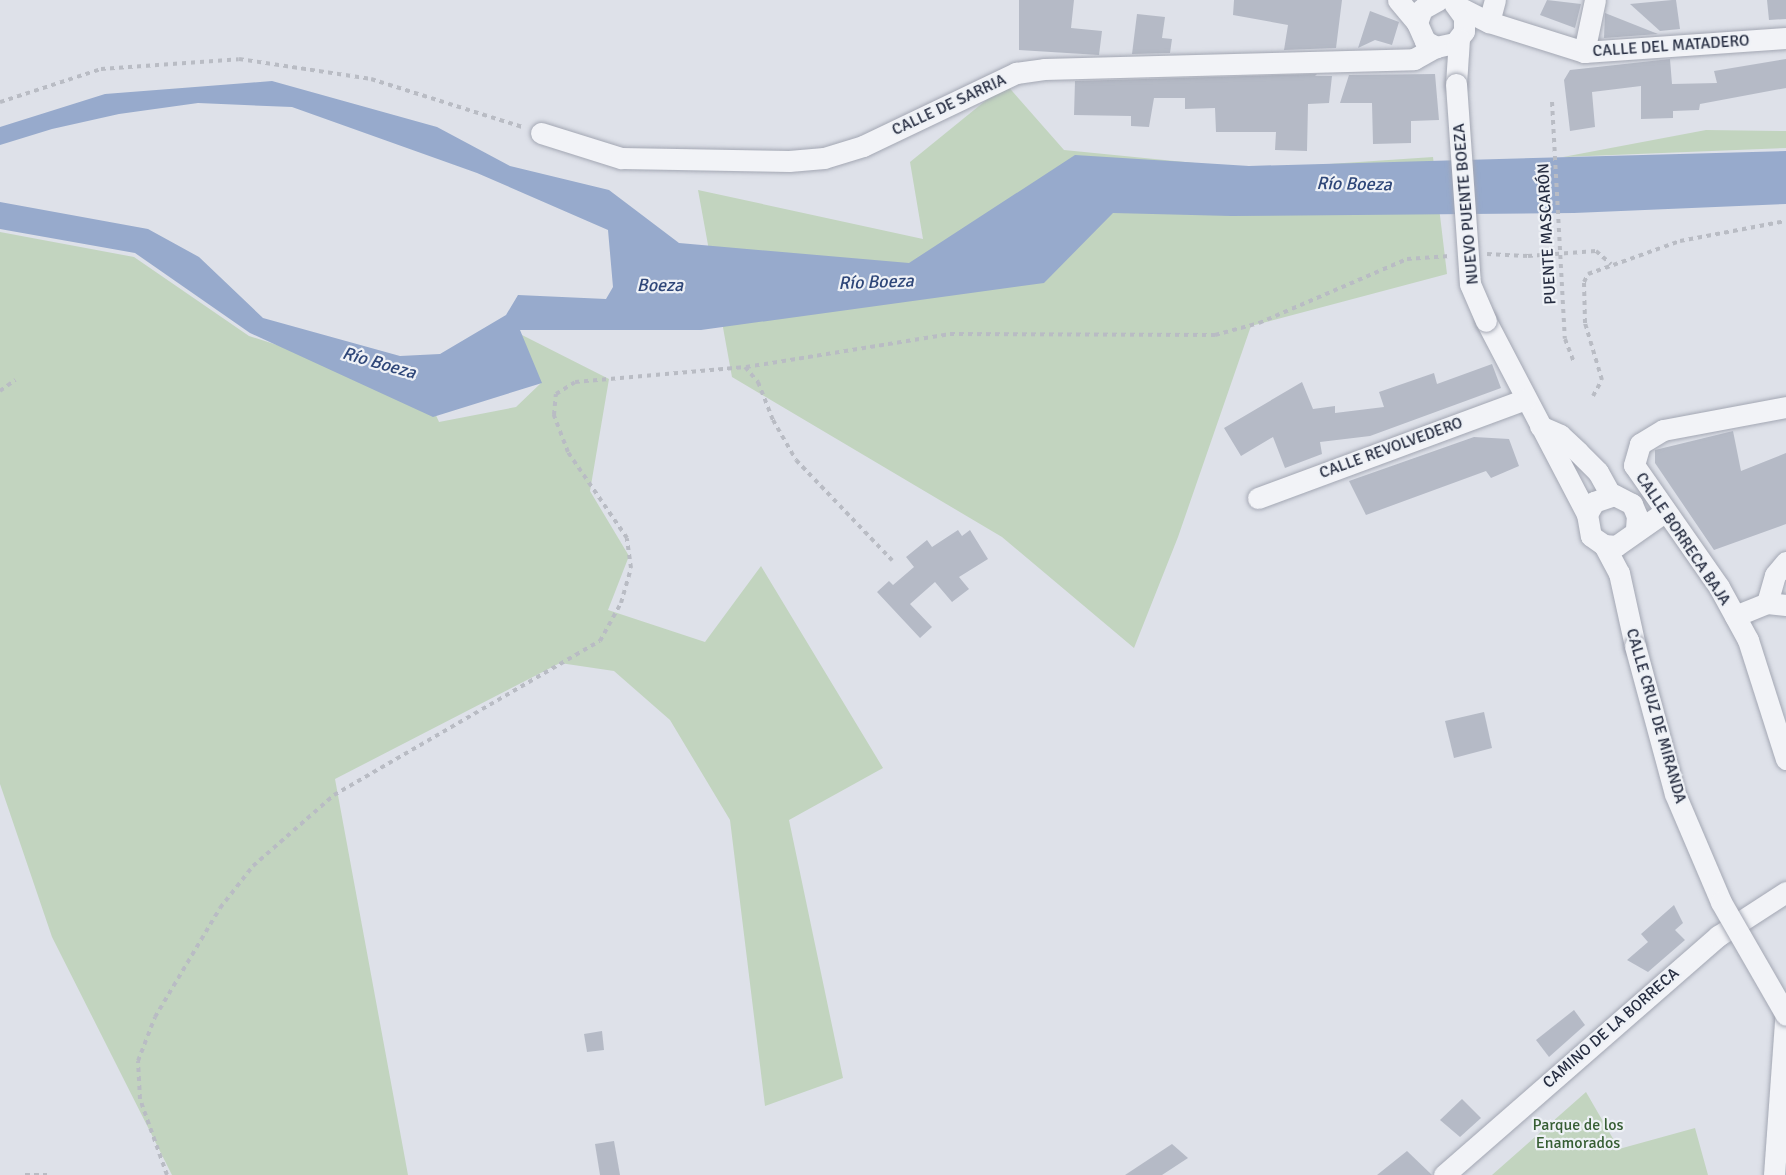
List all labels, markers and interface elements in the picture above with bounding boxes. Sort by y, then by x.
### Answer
street label: CALLE DEL MATADERO [1592,31,1750,61]
street label: CALLE DE SARRIA [889,70,1009,140]
street label: NUEVO PUENTE BOEZA [1449,123,1483,285]
street label: PUENTE MASCARÓN [1534,163,1560,305]
water label: Río Boeza [1316,173,1392,195]
water label: Río Boeza [838,270,914,294]
water label: Boeza [637,274,683,296]
water label: Río Boeza [340,342,418,384]
street label: CALLE REVOLVEDERO [1317,413,1465,483]
street label: CALLE BORRECA BAJA [1631,469,1735,609]
street label: CALLE CRUZ DE MIRANDA [1622,626,1690,806]
street label: CAMINO DE LA BORRECA [1539,964,1683,1092]
park label: Parque de los Enamorados [1532,1115,1624,1153]

